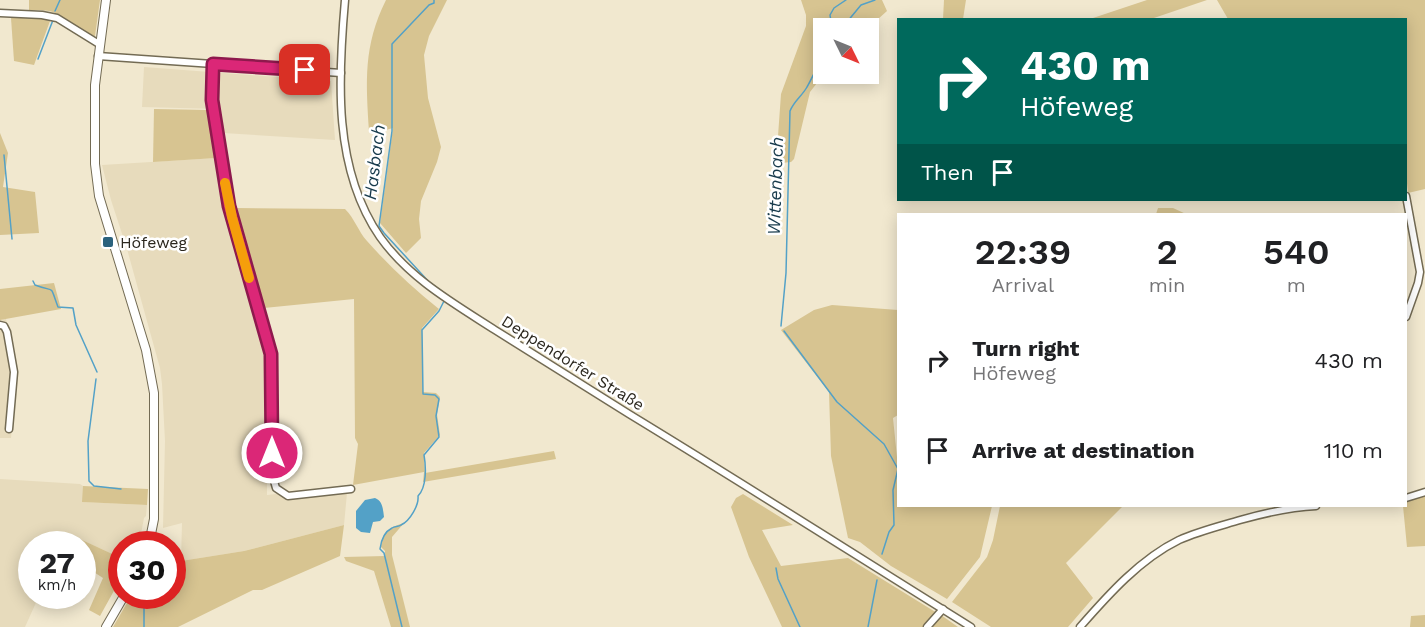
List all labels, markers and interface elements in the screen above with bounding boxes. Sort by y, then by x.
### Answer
north arrow [813,18,879,84]
map controls [813,18,879,84]
text: 430 m [1020,41,1151,90]
icon: right [921,42,999,120]
pin [279,44,330,95]
icon: arrive [288,53,321,86]
text: Höfeweg [1020,91,1133,123]
water label: Hasbach [359,123,389,201]
water label: Wittenbach [763,136,787,236]
icon: arrive [986,156,1019,189]
text: Then [921,160,974,185]
text: 22:39 [974,231,1071,273]
text: 2 [1156,231,1178,273]
text: 540 [1263,231,1330,273]
place label: Höfeweg [120,233,188,252]
marker: Höfeweg [101,235,115,249]
text: Arrival [992,273,1054,297]
text: min [1149,273,1185,297]
text: m [1287,273,1306,297]
street label: Deppendorfer Straße [498,311,648,415]
text: Turn right [972,336,1079,361]
icon: right [921,344,954,377]
text: 430 m [1315,348,1383,373]
text: Höfeweg [972,361,1056,385]
position arrow [240,421,304,485]
icon: arrive [921,434,954,467]
text: Arrive at destination [972,438,1195,463]
text: 110 m [1324,438,1383,463]
speed limit sign: 30 [108,531,186,609]
text: 27 [39,545,75,580]
text: km/h [38,576,76,594]

